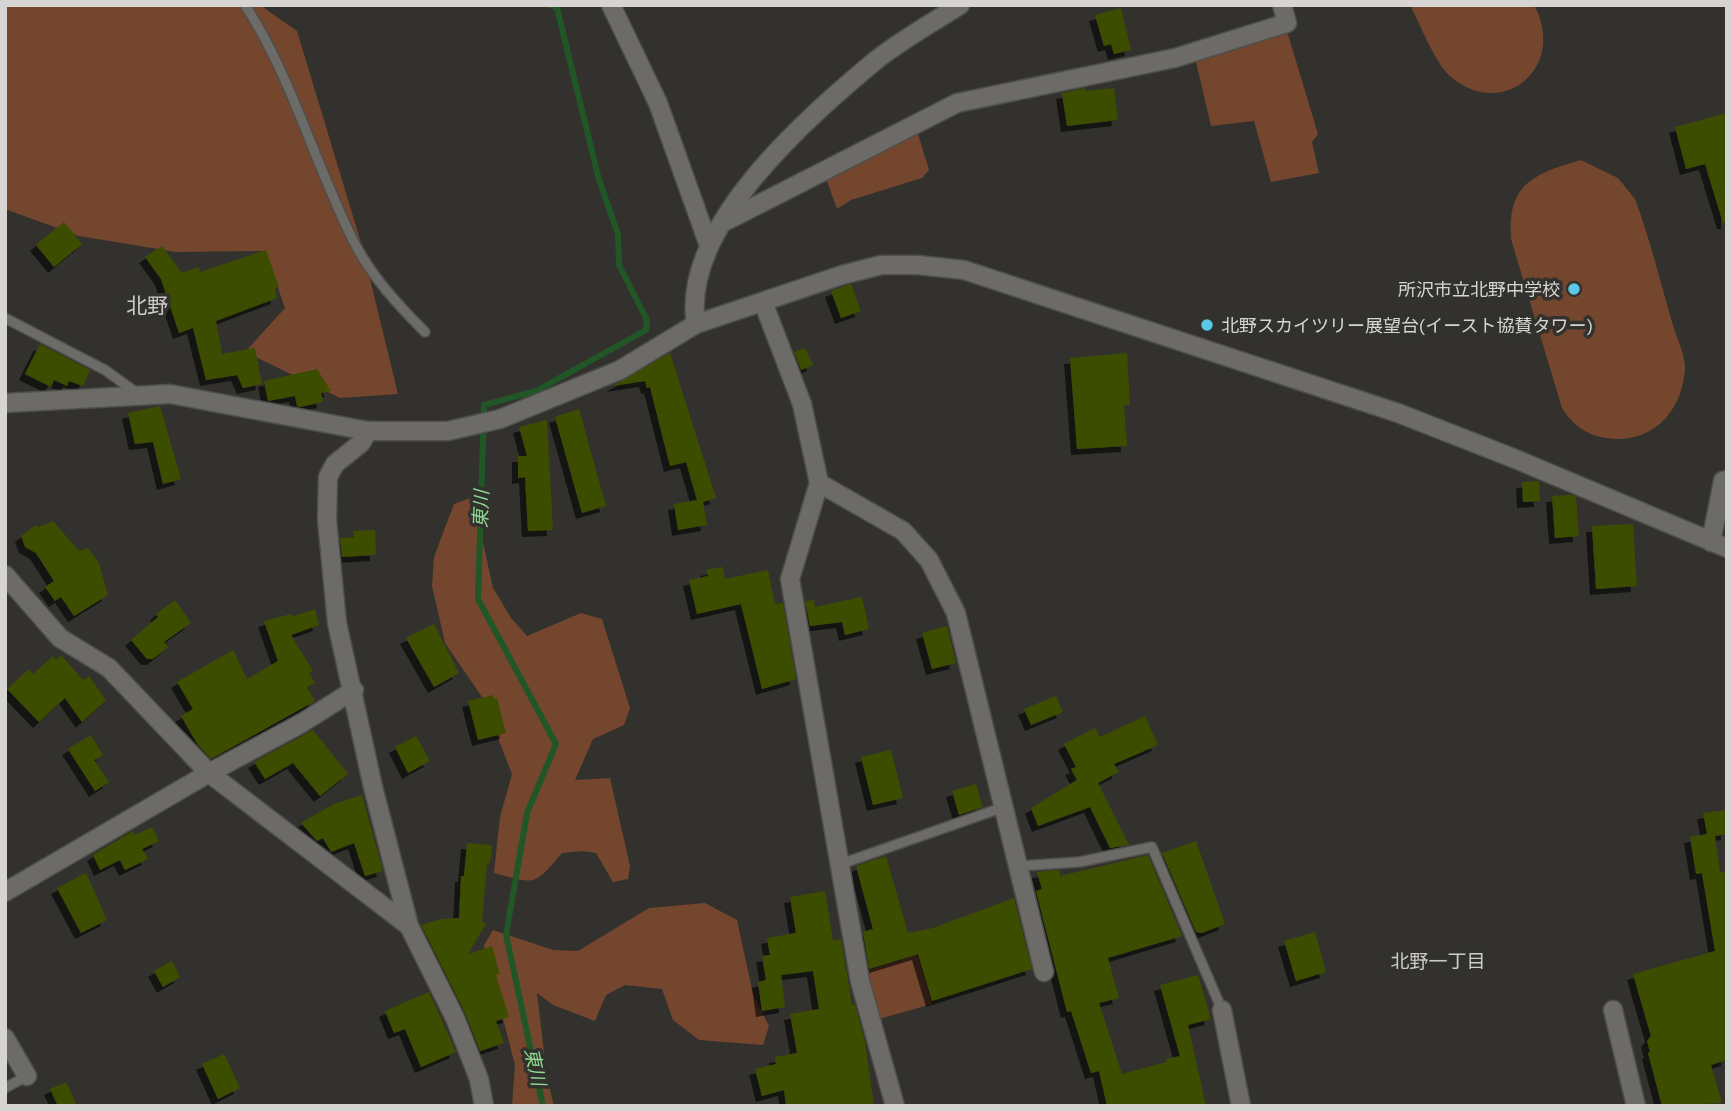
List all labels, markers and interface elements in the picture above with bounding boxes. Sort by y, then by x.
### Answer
place label: 所沢市立北野中学校 [1398,279,1560,300]
marker: 所沢市立北野中学校 [1566,281,1582,297]
district label: 北野 [126,293,168,318]
place label: 北野スカイツリー展望台(イースト協賛タワー) [1221,315,1593,336]
marker: 北野スカイツリー展望台(イースト協賛タワー) [1199,317,1215,333]
water label: 東川 [469,488,493,528]
district label: 北野一丁目 [1390,950,1486,973]
water label: 東川 [520,1046,551,1090]

